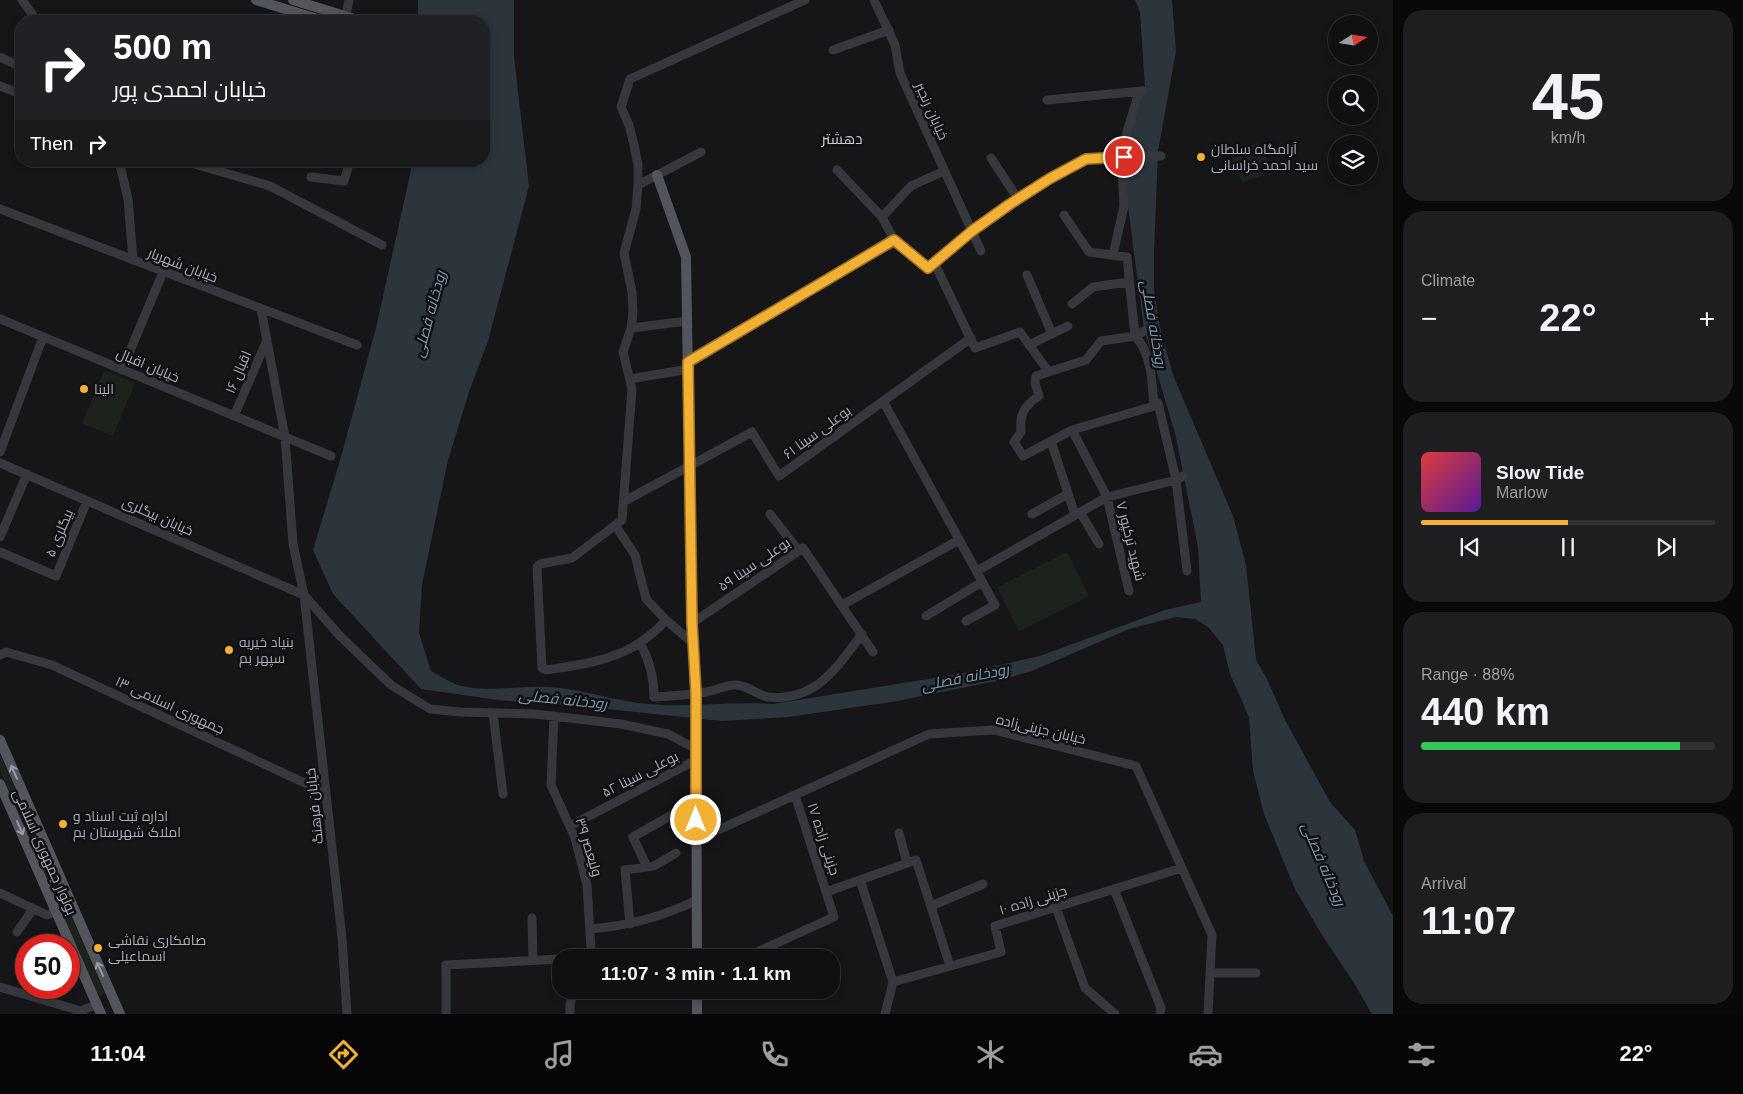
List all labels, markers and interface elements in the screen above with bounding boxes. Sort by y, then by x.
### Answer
north arrow [1328,15,1378,65]
map controls [1328,15,1378,185]
text: 500 m [113,27,212,66]
icon: right [30,35,95,100]
text: 45 [1532,60,1604,133]
button: search [1328,75,1378,125]
text: خیابان احمدی پور [113,77,266,102]
street label: خیابان رنجبر [912,79,952,142]
text: km/h [1551,129,1585,146]
icon: right [83,130,111,158]
district label: دهشتر [821,130,863,148]
text: Then [30,133,73,154]
button: layers [1328,135,1378,185]
pin [1103,136,1145,178]
place label: آرامگاه سلطان سید احمد خراسانی [1211,141,1318,173]
icon: arrive [1110,143,1138,171]
marker: آرامگاه سلطان سید احمد خراسانی [1195,151,1207,163]
street label: خیابان شهریار [145,244,220,286]
water label: رودخانه فصلی [409,268,450,359]
text: Climate [1421,272,1475,289]
water label: رودخانه فصلی [1137,279,1170,370]
text: 22° [1539,297,1597,339]
text: − [1421,303,1437,334]
text: + [1699,303,1715,334]
street label: خیابان اقبال [114,345,182,386]
street label: اقبال ۱۶ [222,348,255,396]
place label: الینا [94,381,114,397]
marker: الینا [78,383,90,395]
street label: بوعلی سینا ۶۱ [780,402,854,462]
text: Slow Tide [1496,462,1584,483]
text: Marlow [1496,484,1548,501]
street label: خیابان بیگلری [120,493,196,539]
street label: شهید ترکپور ۷ [1111,500,1149,583]
street label: بیگلری ۵ [42,507,76,559]
icon: previous [1456,533,1484,561]
icon: pause [1554,533,1582,561]
icon: next [1652,533,1680,561]
street label: بوعلی سینا ۵۹ [715,534,793,594]
place label: بنیاد خیریه سپهر بم [239,634,294,668]
marker: بنیاد خیریه سپهر بم [223,644,235,656]
water label: رودخانه فصلی [920,660,1011,695]
text: Range · 88% [1421,666,1514,683]
street label: جمهوری اسلامی ۱۳ [113,673,227,737]
water label: رودخانه فصلی [518,686,609,713]
text: 440 km [1421,691,1550,733]
street label: خیابان جزینی‌زاده [995,711,1087,747]
street label: بوعلی سینا ۵۲ [599,748,681,800]
one-way arrow [9,765,19,780]
street label: خیابان فرهنگ [302,767,326,845]
street label: بولوار جمهوری اسلامی [10,787,80,917]
position arrow [669,793,721,845]
street label: جزینی زاده ۱۷ [805,801,843,877]
place label: اداره ثبت اسناد و املاک شهرستان بم [73,808,181,842]
street label: ولیعصر ۳۹ [572,816,606,878]
marker: اداره ثبت اسناد و املاک شهرستان بم [57,818,69,830]
one-way arrow [15,820,25,835]
water label: رودخانه فصلی [1298,820,1350,910]
text: Arrival [1421,875,1466,892]
street label: جزینی زاده ۱۰ [997,882,1069,918]
text: 11:07 [1421,900,1516,942]
place label: صافکاری نقاشی اسماعیلی [108,932,206,964]
speed limit sign: 50 [15,934,80,999]
marker: صافکاری نقاشی اسماعیلی [92,942,104,954]
one-way arrow [95,962,105,977]
text: 11:07 · 3 min · 1.1 km [601,963,791,984]
icon: directions [326,1037,361,1072]
icon: music [542,1037,577,1072]
icon: phone [757,1037,792,1072]
icon: climate [973,1037,1008,1072]
icon: car [1188,1037,1223,1072]
icon: filters [1404,1037,1439,1072]
text: 11:04 [90,1041,145,1066]
text: 22° [1619,1041,1653,1066]

